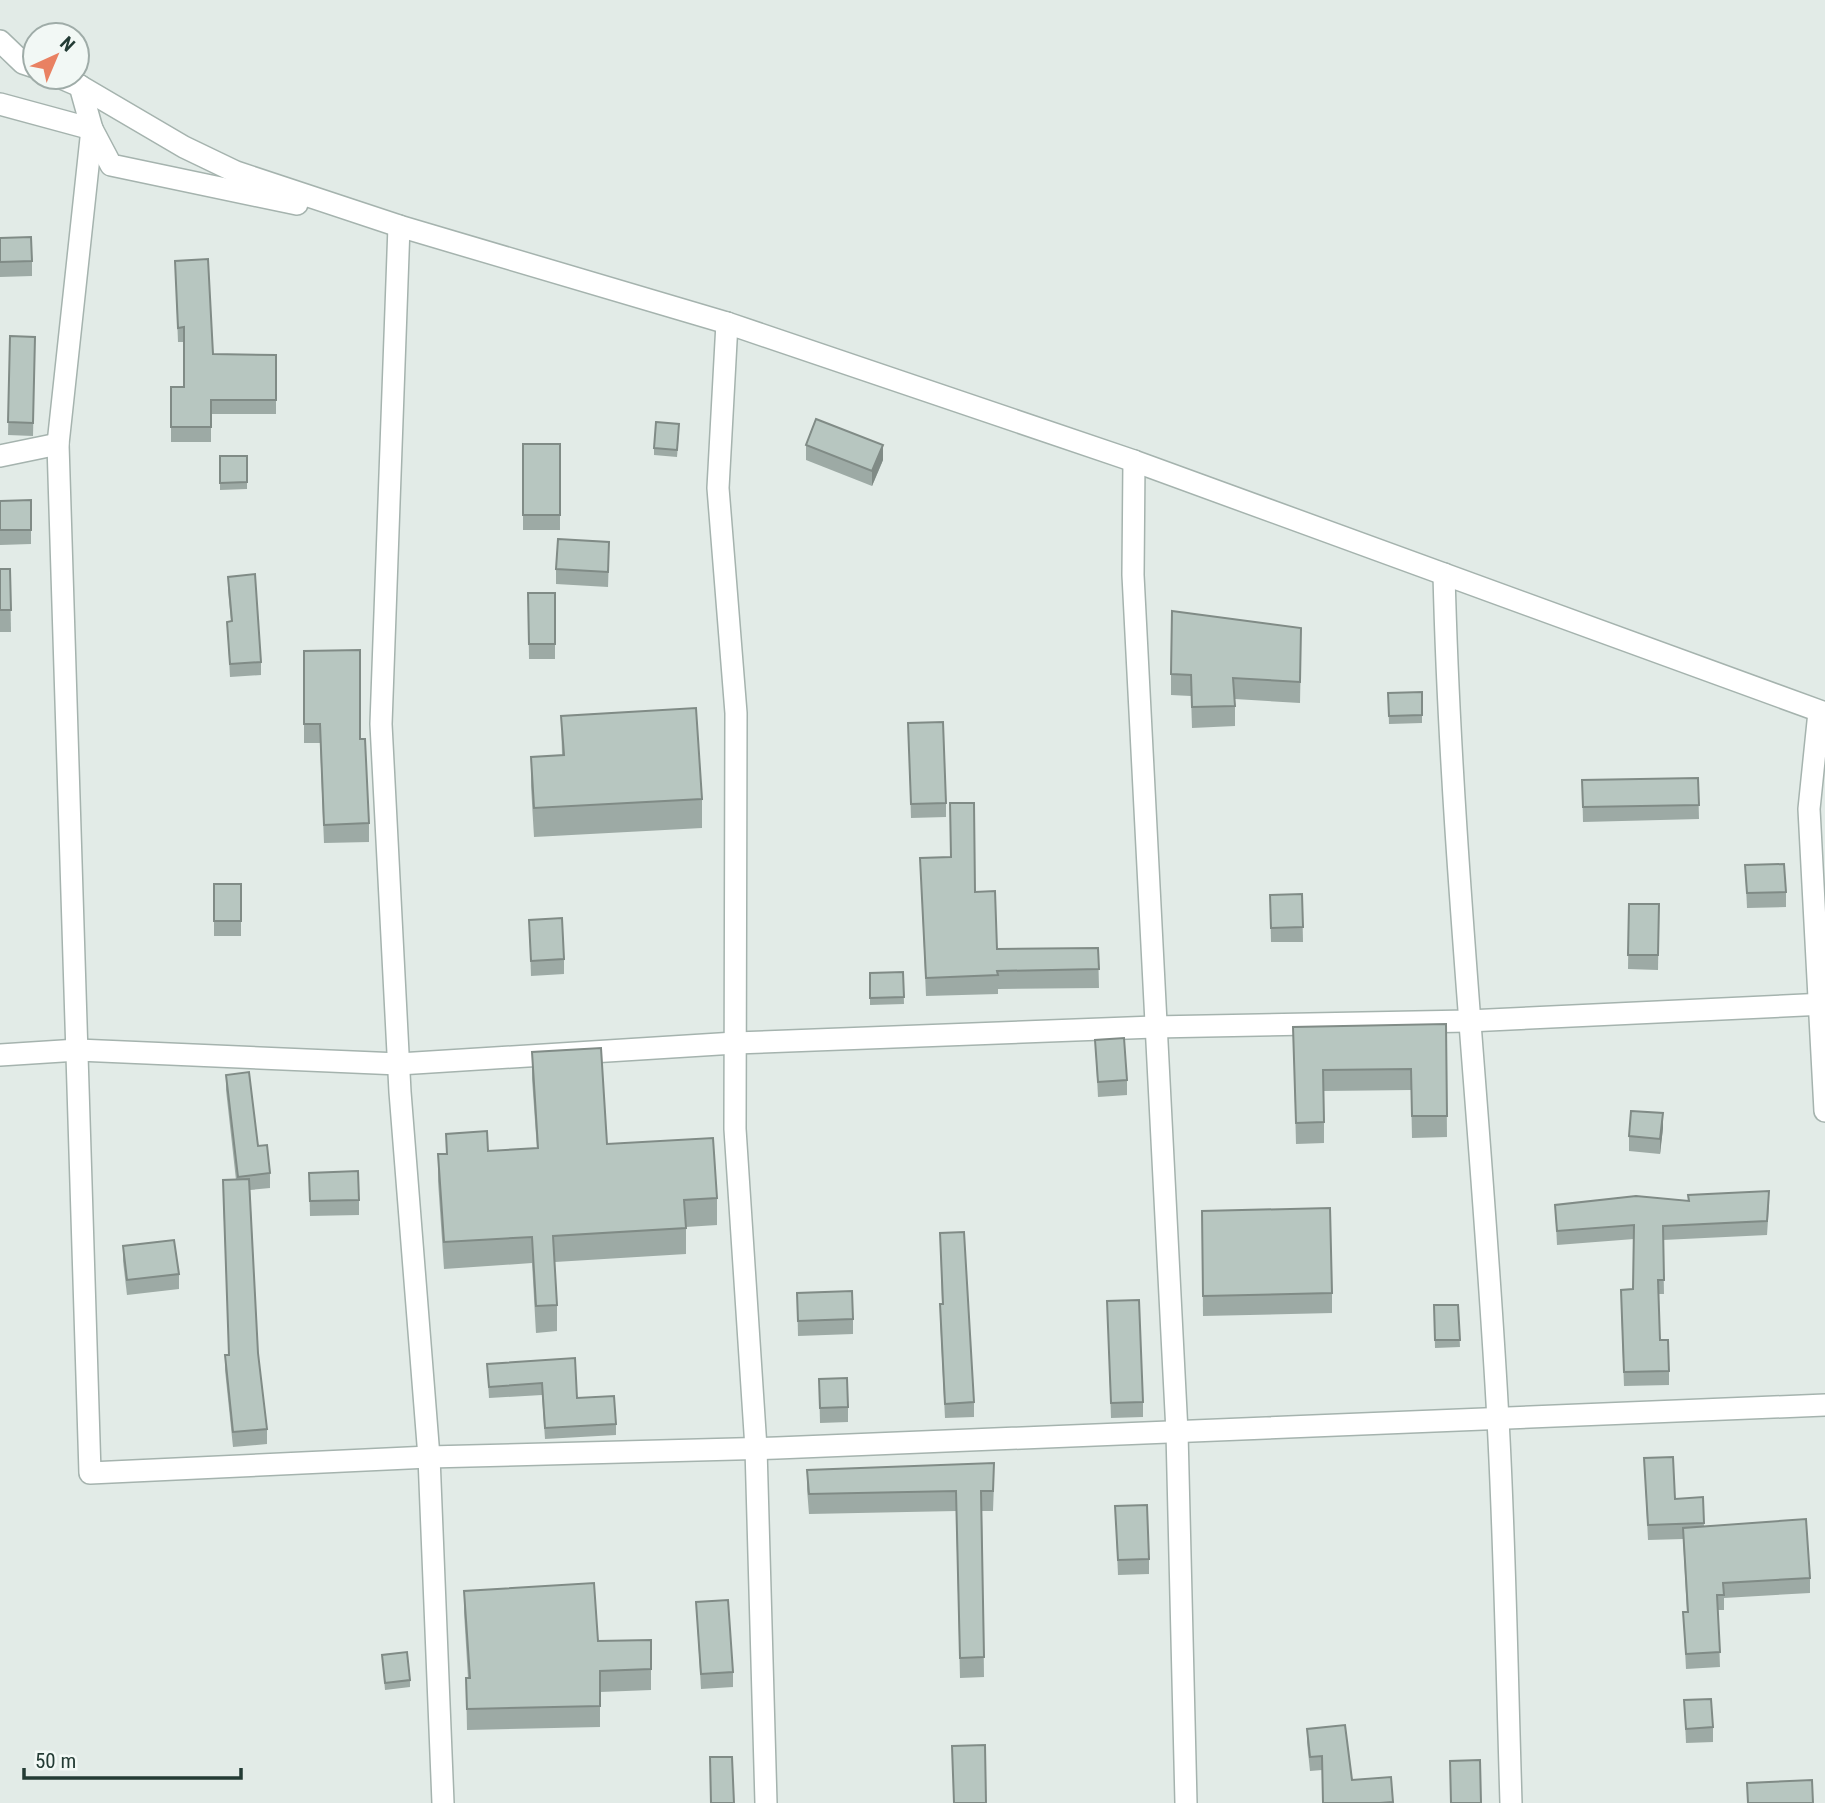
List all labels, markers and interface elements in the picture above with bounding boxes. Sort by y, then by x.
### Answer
north arrow [21,21,91,91]
text: N [55,32,80,56]
scale bar [24,1736,242,1780]
text: 50 m [35,1749,76,1773]

